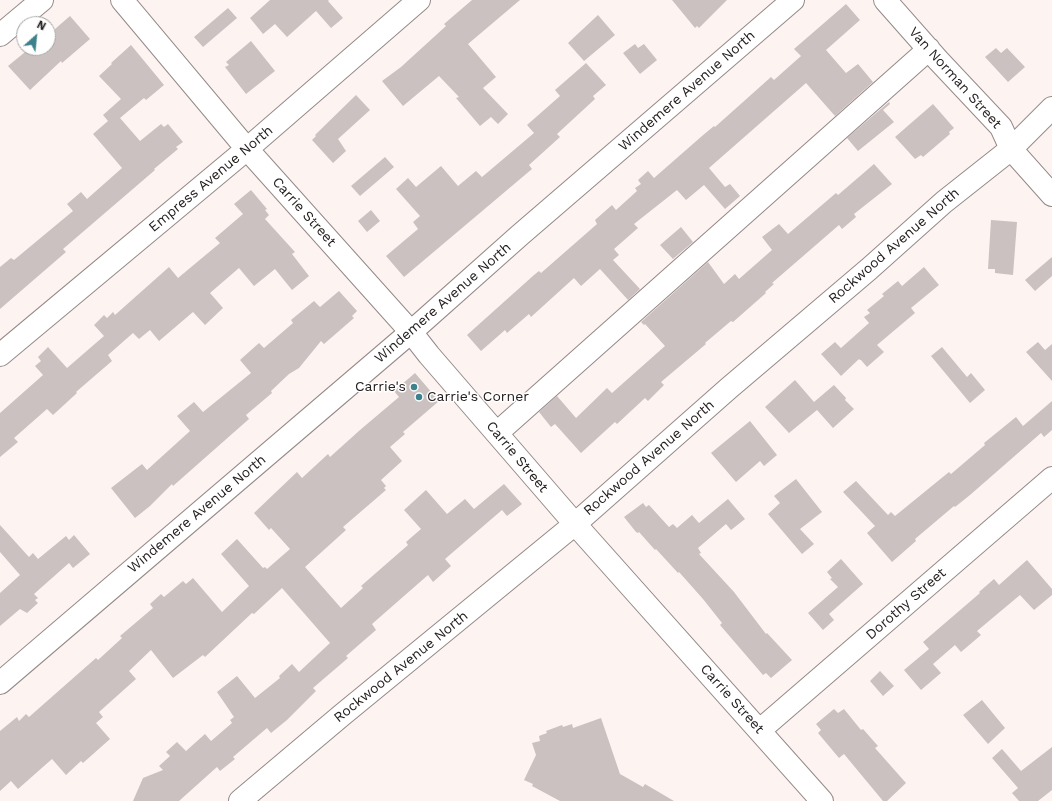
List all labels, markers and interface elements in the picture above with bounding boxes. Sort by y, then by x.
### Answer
north arrow [16,16,56,56]
text: N [35,18,48,33]
street label: Van Norman Street [905,24,1005,132]
street label: Windemere Avenue North [615,27,759,155]
street label: Empress Avenue North [146,122,276,236]
street label: Carrie Street [268,174,340,250]
street label: Rockwood Avenue North [825,185,963,307]
street label: Windemere Avenue North [371,239,515,367]
place label: Carrie's [355,379,406,395]
marker: Carrie's [409,382,419,392]
place label: Carrie's Corner [427,389,529,405]
marker: Carrie's Corner [414,392,424,402]
street label: Rockwood Avenue North [580,397,718,519]
street label: Carrie Street [482,418,552,496]
street label: Windemere Avenue North [125,451,269,577]
street label: Dorothy Street [862,565,950,643]
street label: Rockwood Avenue North [331,608,471,726]
street label: Carrie Street [696,661,768,737]

